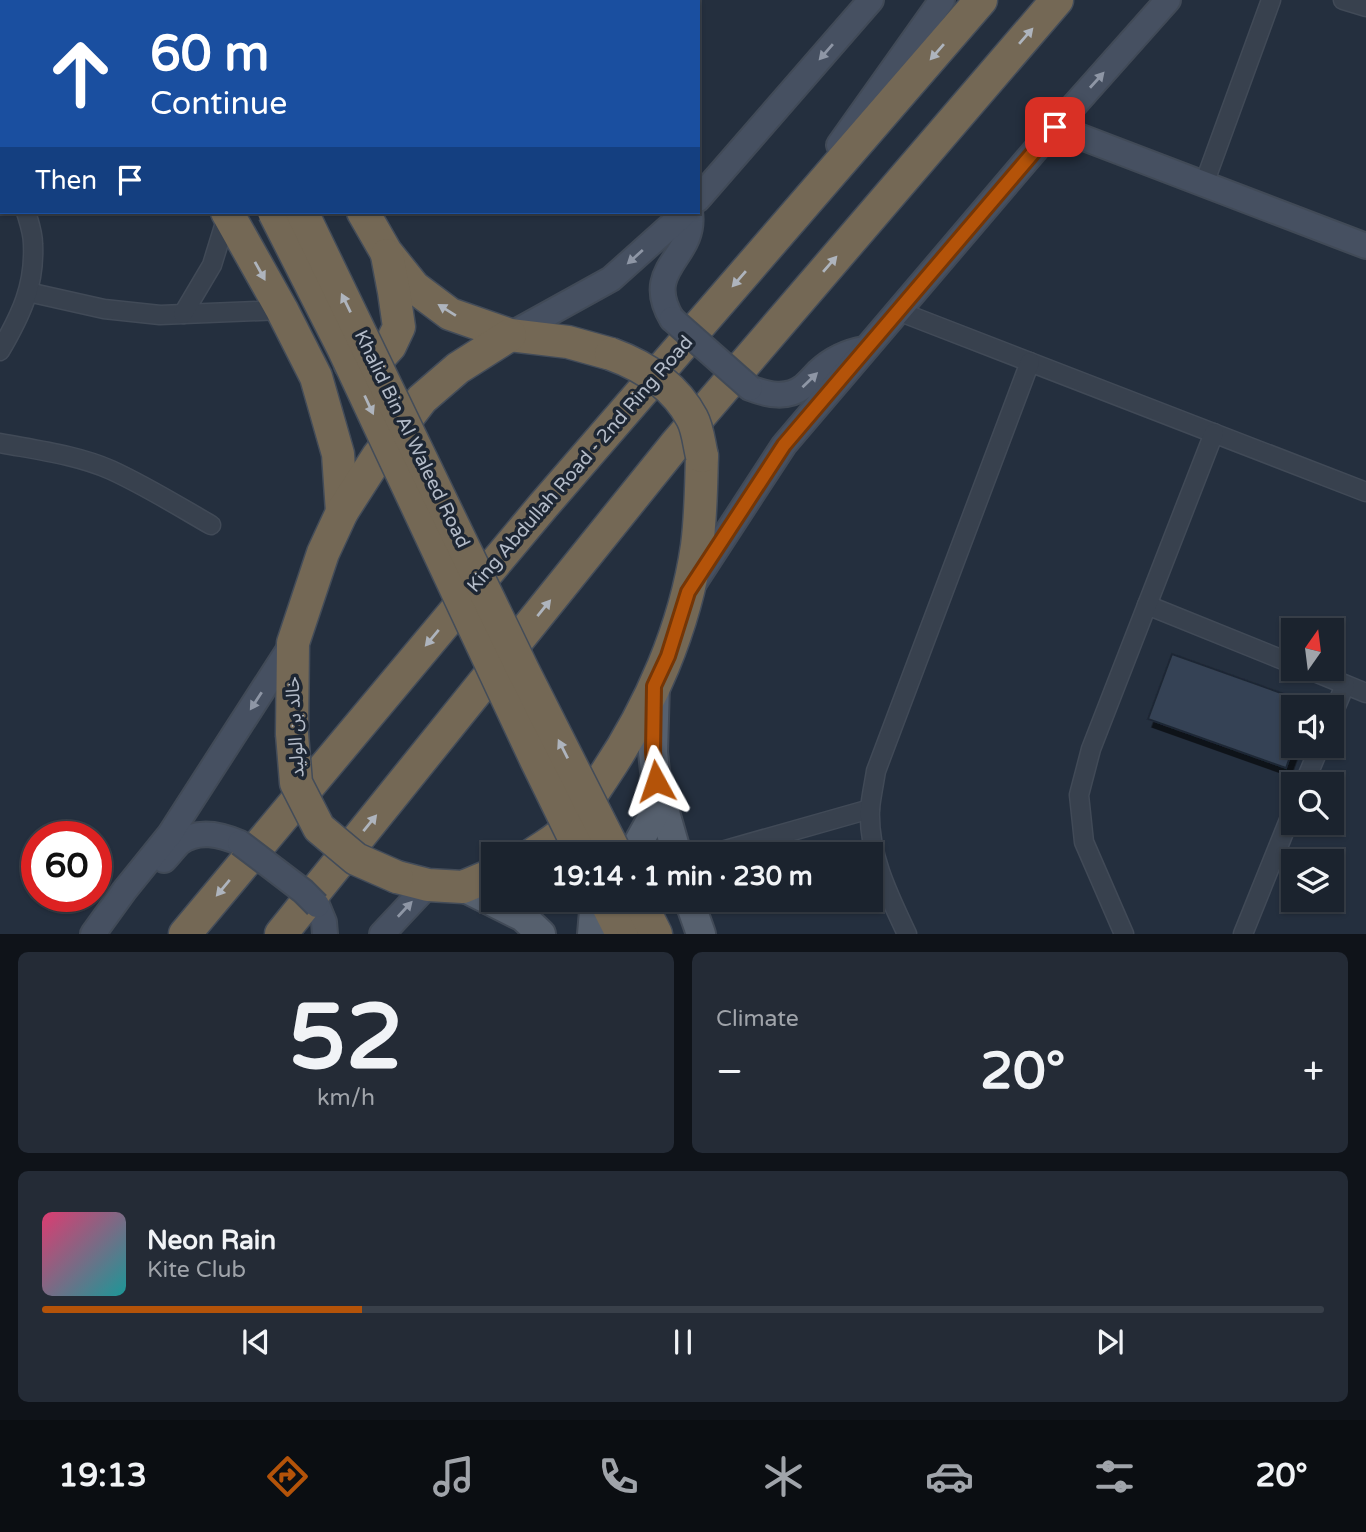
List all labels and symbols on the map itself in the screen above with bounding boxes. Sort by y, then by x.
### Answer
one-way arrow [1019,27,1034,45]
one-way arrow [819,43,834,60]
one-way arrow [930,43,945,60]
one-way arrow [1089,72,1104,89]
pin [1025,97,1085,157]
one-way arrow [626,249,644,265]
one-way arrow [822,255,838,273]
one-way arrow [254,262,266,281]
one-way arrow [732,270,748,287]
one-way arrow [340,292,351,313]
one-way arrow [437,303,456,316]
street label: Khalid Bin Al Waleed Road [350,327,474,551]
street label: King Abdullah Road - 2nd Ring Road [463,331,697,597]
one-way arrow [801,372,818,388]
one-way arrow [364,394,375,415]
one-way arrow [536,599,550,617]
north arrow [1281,618,1344,681]
one-way arrow [425,629,440,646]
street label: خالد بن الوليد [281,676,309,778]
one-way arrow [249,691,262,710]
one-way arrow [558,739,569,759]
position arrow [619,744,693,818]
one-way arrow [362,815,377,832]
speed limit sign: 60 [21,821,112,912]
one-way arrow [216,878,231,896]
one-way arrow [397,900,413,918]

